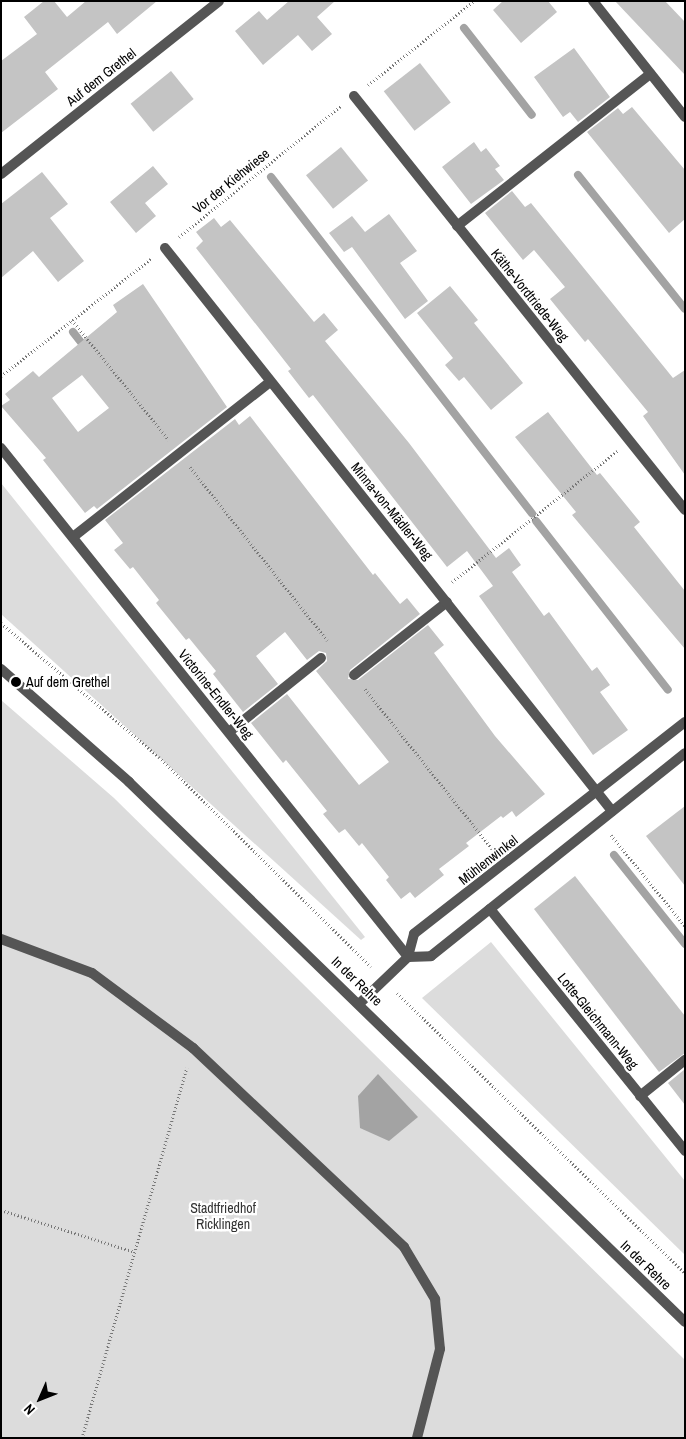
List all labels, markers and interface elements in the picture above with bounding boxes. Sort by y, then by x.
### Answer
street label: Auf dem Grethel [63,45,139,109]
street label: Vor der Kiehwiese [189,145,273,217]
street label: Käthe-Vordtriede-Weg [488,245,572,345]
street label: Minna-von-Mädler-Weg [348,459,436,563]
street label: Victorine-Endler-Weg [175,646,257,742]
place label: Auf dem Grethel [26,674,110,690]
marker: Auf dem Grethel [10,676,22,688]
street label: Mühlenwinkel [455,832,521,888]
street label: In der Rehre [328,953,386,1009]
street label: Lotte-Gleichmann-Weg [554,970,642,1072]
park label: Stadtfriedhof Ricklingen [190,1200,256,1232]
street label: In der Rehre [617,1237,675,1293]
north arrow [15,1374,65,1424]
text: N [20,1400,39,1419]

